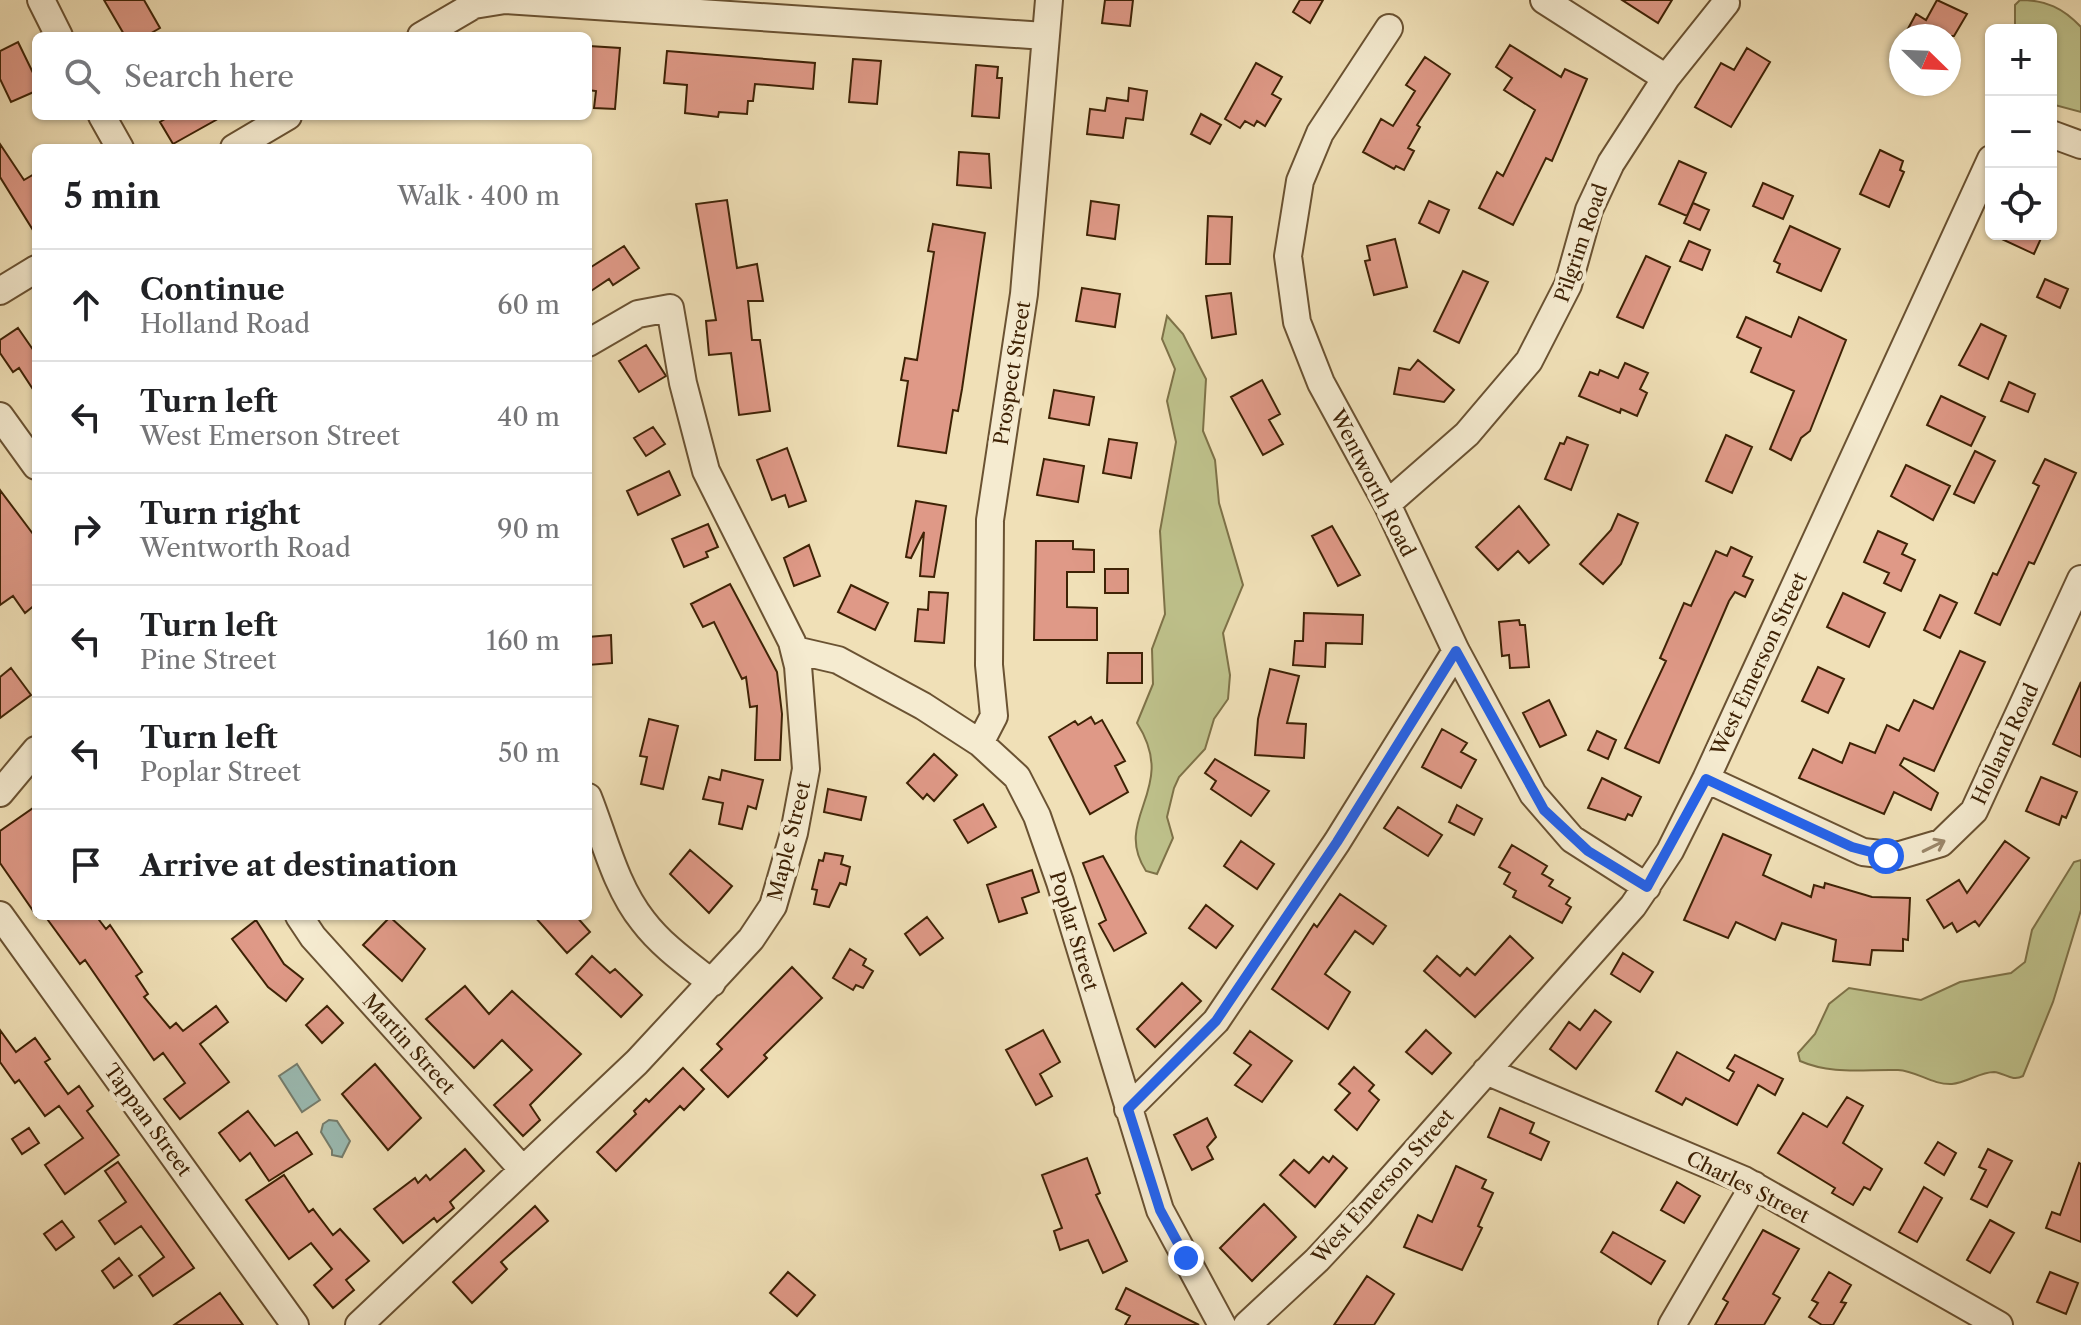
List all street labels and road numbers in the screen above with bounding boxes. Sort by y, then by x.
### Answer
street label: Pilgrim Road [1550,181,1612,305]
street label: Prospect Street [989,299,1035,447]
street label: Wentworth Road [1325,404,1420,561]
street label: West Emerson Street [1705,568,1812,761]
street label: Holland Road [1966,680,2044,808]
street label: Maple Street [763,779,815,903]
street label: Poplar Street [1044,868,1104,994]
street label: Martin Street [358,989,460,1099]
street label: Tappan Street [99,1059,197,1181]
street label: West Emerson Street [1307,1104,1459,1269]
street label: Charles Street [1683,1146,1813,1228]

